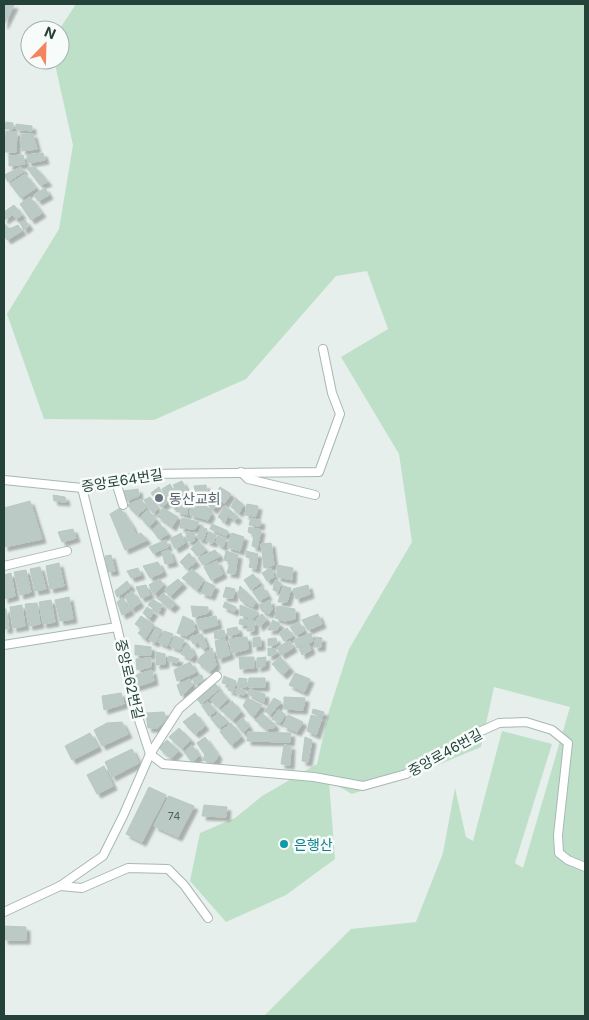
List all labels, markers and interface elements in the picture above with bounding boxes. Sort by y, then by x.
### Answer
north arrow [20,20,70,70]
text: N [42,23,59,42]
street label: 중앙로64번길 [80,465,164,495]
place label: 동산교회 [169,490,221,507]
marker: 동산교회 [153,492,165,504]
street label: 중앙로62번길 [113,637,147,721]
street label: 중앙로46번길 [405,725,485,779]
house number: 74 [168,809,180,823]
place label: 은행산 [294,836,333,853]
marker: 은행산 [278,838,290,850]

